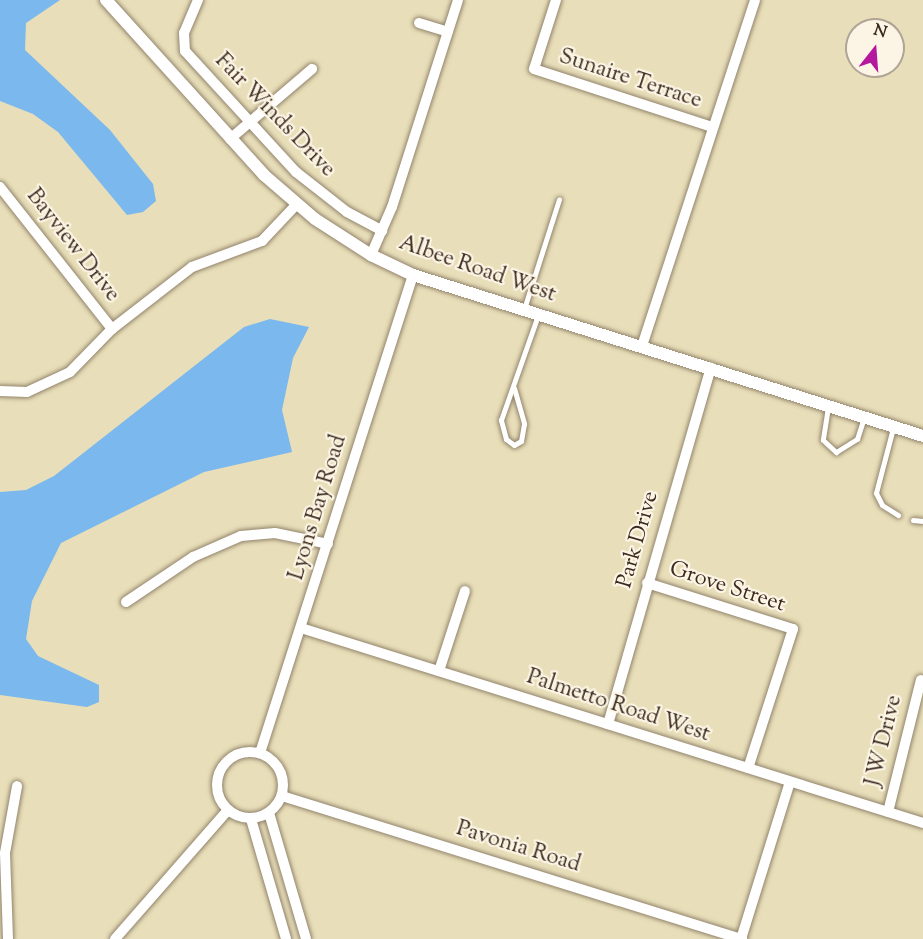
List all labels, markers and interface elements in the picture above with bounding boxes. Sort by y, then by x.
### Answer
north arrow [845,18,905,78]
text: N [870,19,889,45]
street label: Sunaire Terrace [555,44,705,116]
street label: Fair Winds Drive [208,49,340,183]
street label: Bayview Drive [20,184,124,308]
street label: Albee Road West [395,231,559,309]
street label: Lyons Bay Road [284,432,354,584]
street label: Park Drive [613,488,665,592]
street label: Grove Street [666,557,788,619]
street label: Palmetto Road West [523,665,713,749]
street label: J W Drive [861,693,909,789]
street label: Pavonia Road [453,817,583,879]

